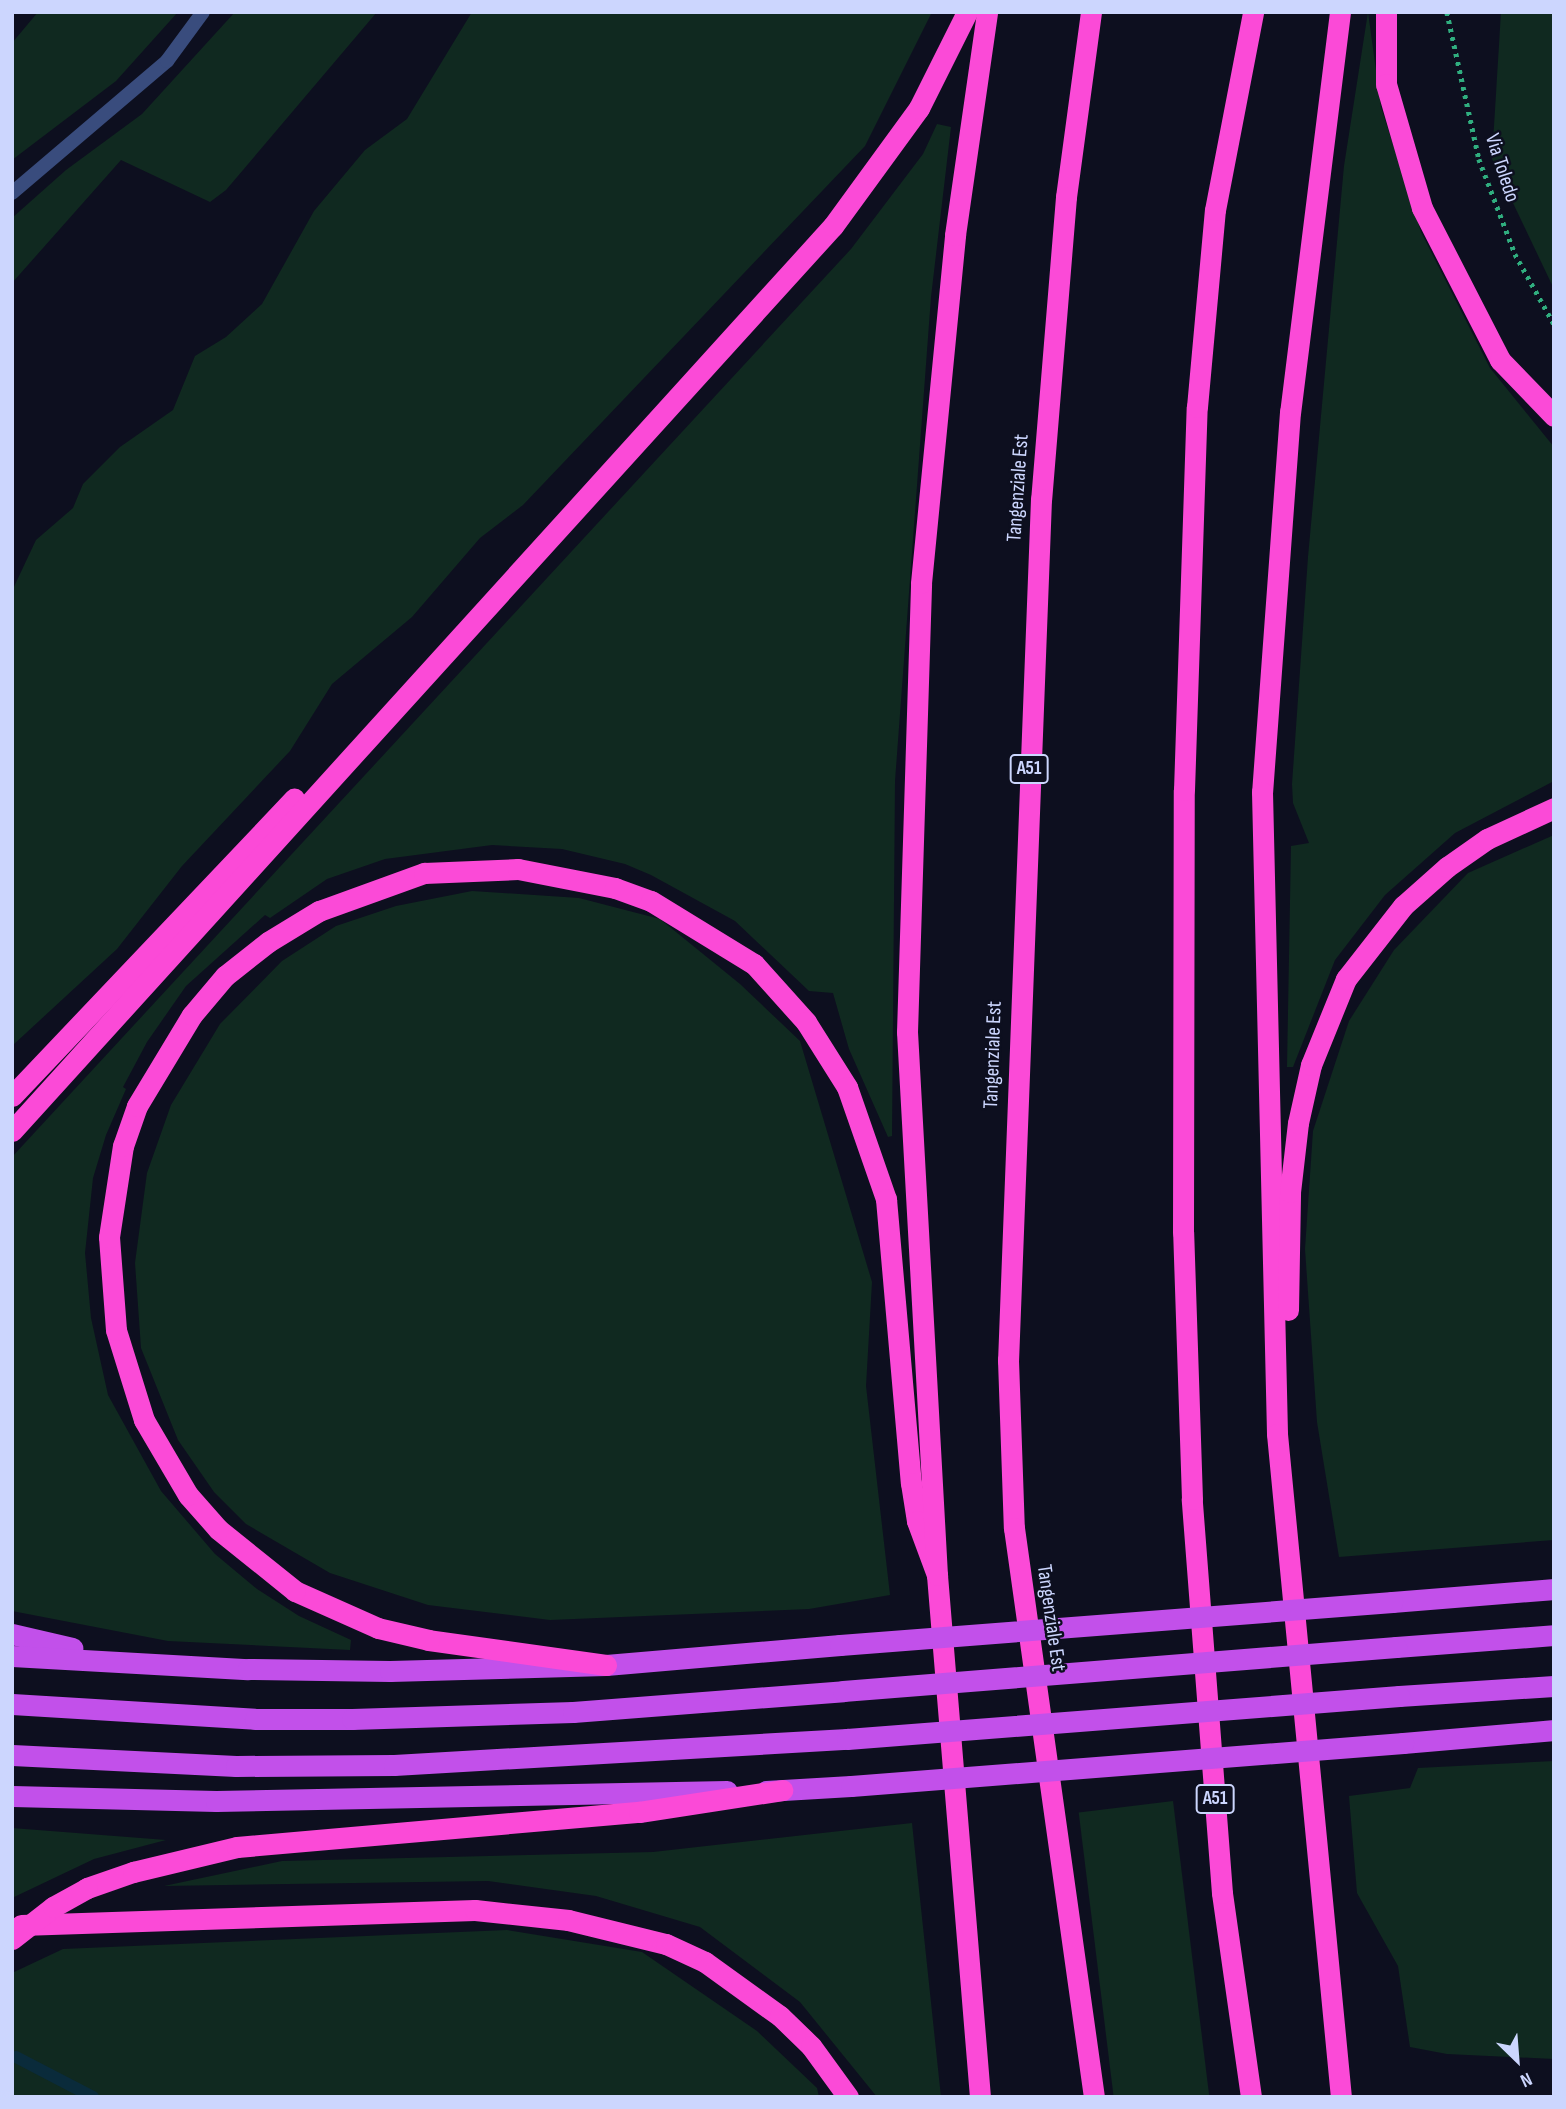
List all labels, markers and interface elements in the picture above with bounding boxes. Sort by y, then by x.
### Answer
street label: Via Toledo [1479,131,1525,205]
street label: Tangenziale Est [1002,433,1034,543]
road number: A51 [1008,754,1050,784]
street label: Tangenziale Est [979,1001,1007,1109]
street label: Tangenziale Est [1031,1563,1071,1673]
road number: A51 [1194,1784,1236,1814]
north arrow [1482,2025,1552,2095]
text: N [1517,2067,1536,2092]

